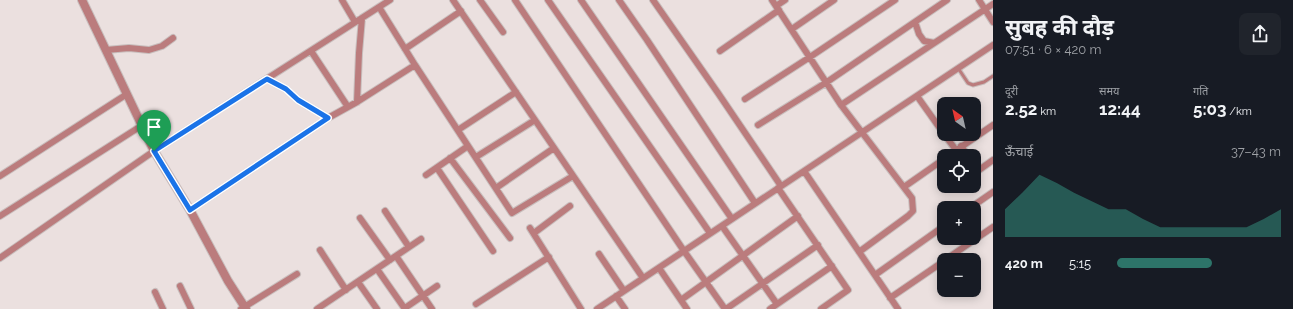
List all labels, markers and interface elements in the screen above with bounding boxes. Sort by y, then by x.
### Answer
button: share [1239,13,1281,55]
text: सुबह की दौड़ [1005,14,1114,40]
text: 07:51 · 6 × 420 m [1005,42,1102,57]
text: दूरी [1005,85,1018,98]
text: समय [1099,85,1119,98]
text: गति [1193,85,1208,98]
north arrow [937,97,981,141]
map controls [937,97,981,297]
text: 2.52 [1005,99,1037,119]
text: 12:44 [1099,99,1141,119]
text: 5:03 [1193,99,1227,119]
text: km [1037,105,1056,118]
text: /km [1227,105,1252,118]
pin [137,110,171,151]
icon: arrive [143,116,165,138]
text: ऊँचाई [1005,144,1033,159]
text: 37–43 m [1231,144,1281,159]
button: locate [937,149,981,193]
button: + [937,201,981,245]
button: − [937,253,981,297]
text: 420 m [1005,256,1043,271]
text: 5:15 [1069,256,1091,271]

